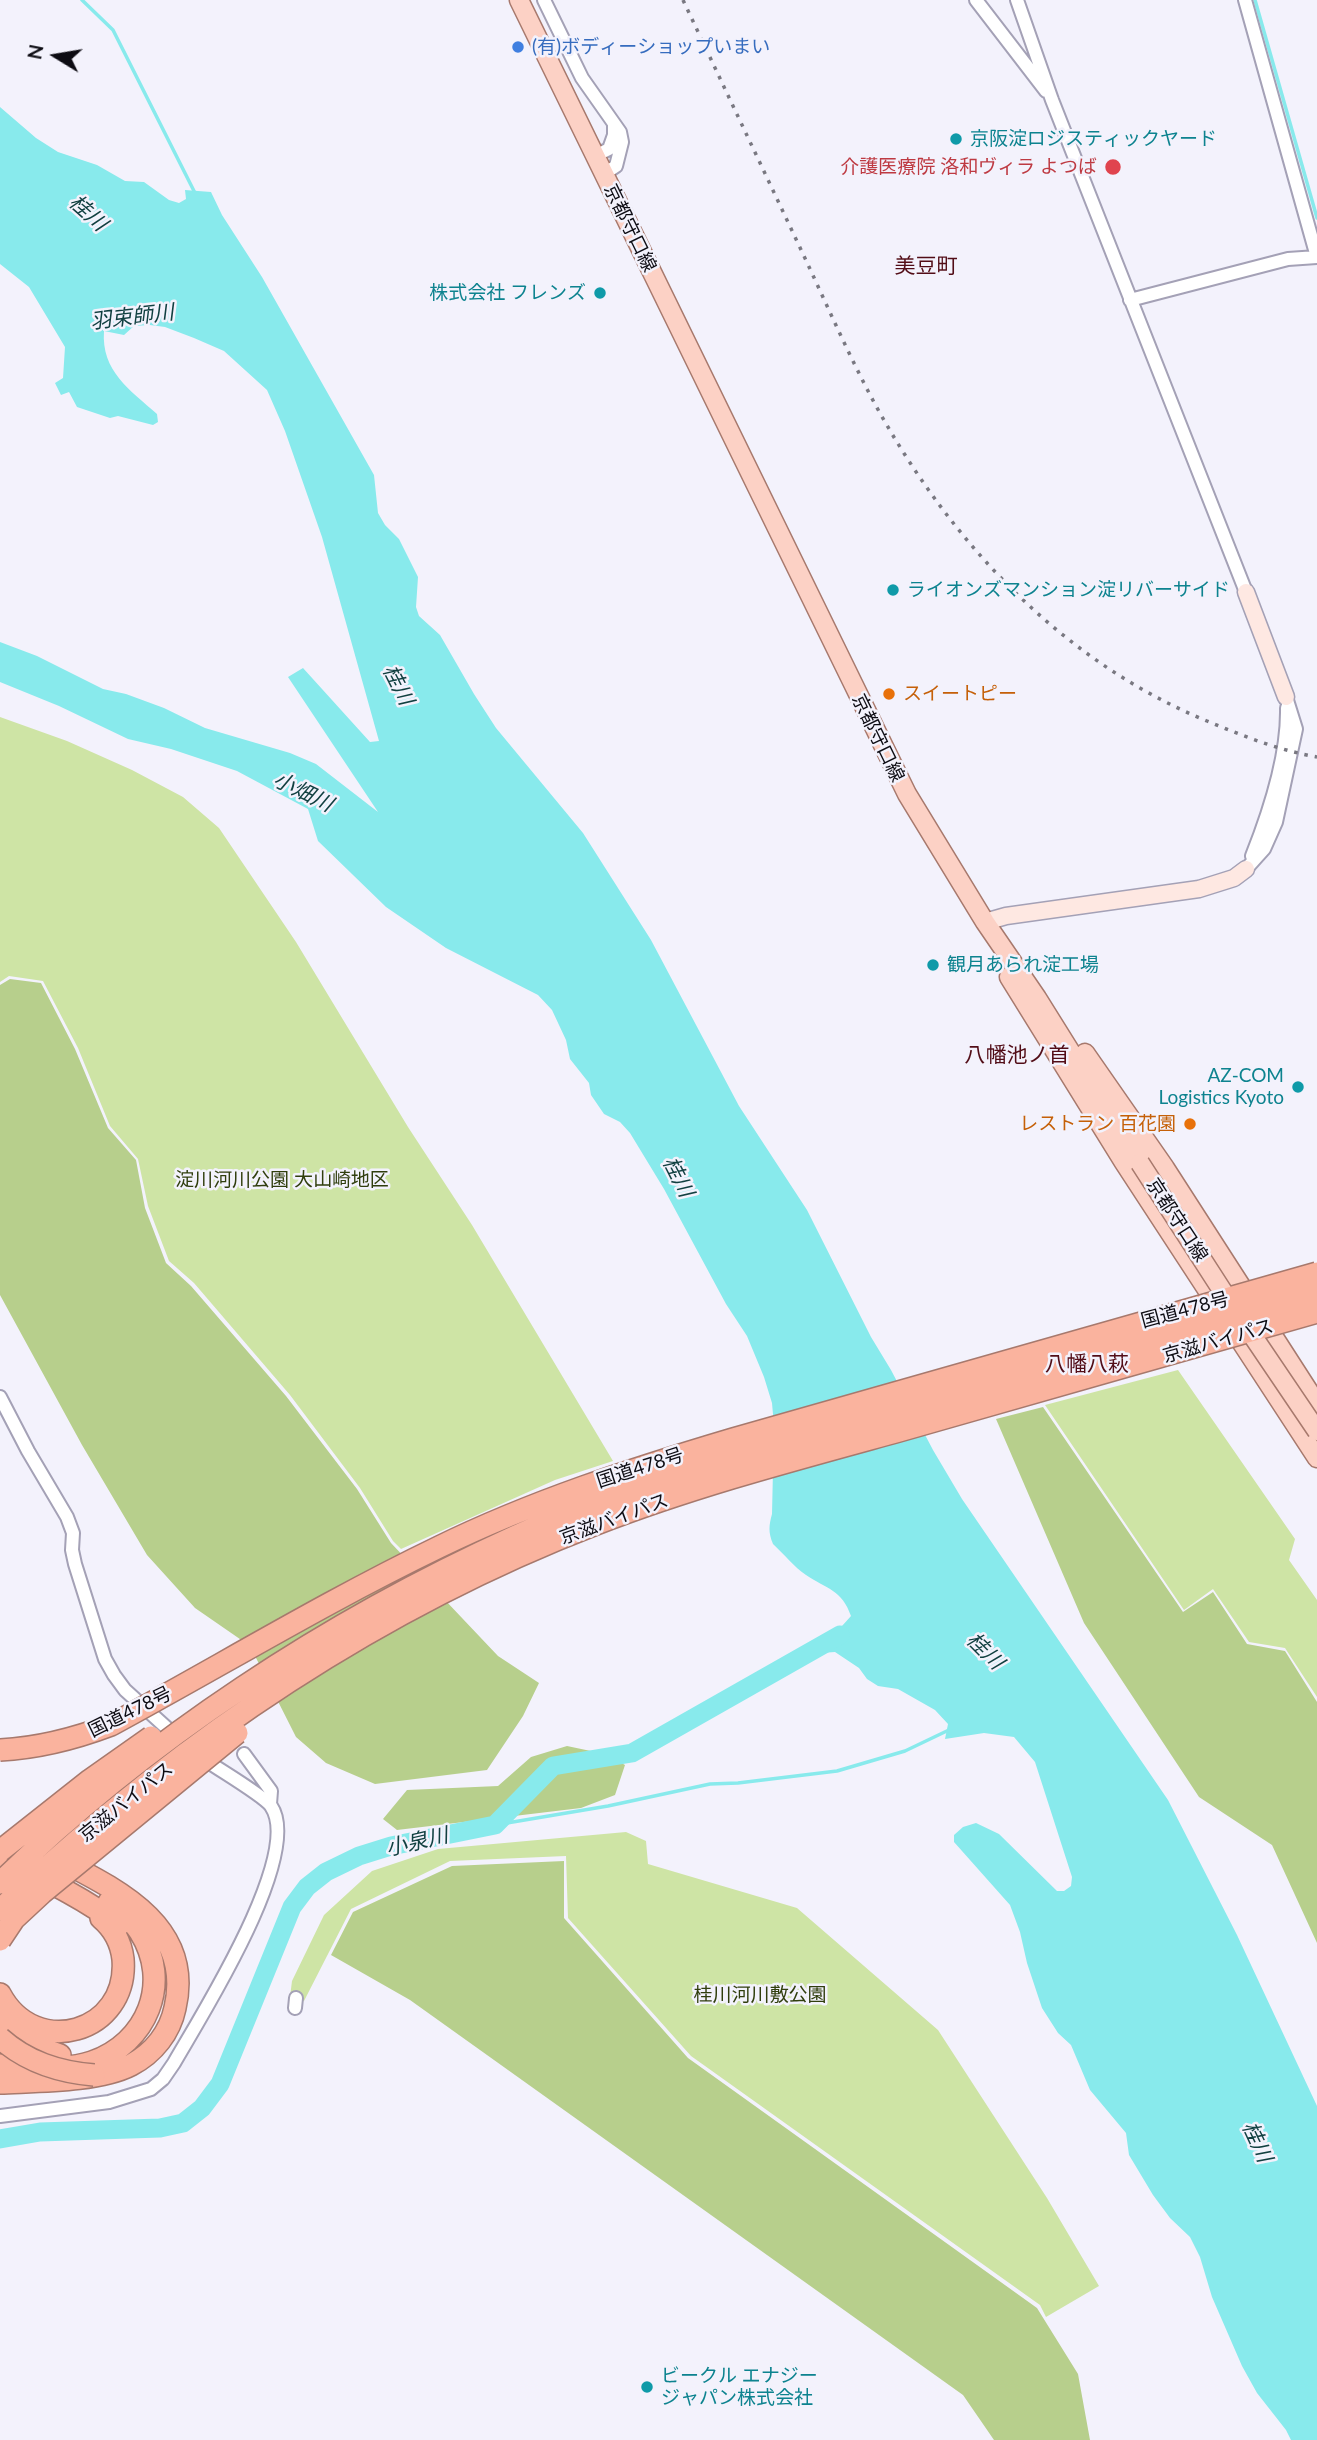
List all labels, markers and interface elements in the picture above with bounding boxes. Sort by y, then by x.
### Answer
north arrow [21,21,91,91]
place label: (有)ボディーショップいまい [532,36,770,58]
marker: (有)ボディーショップいまい [510,39,526,55]
text: N [22,43,48,61]
place label: 京阪淀ロジスティックヤード [970,128,1217,150]
marker: 京阪淀ロジスティックヤード [948,131,964,147]
place label: 介護医療院 洛和ヴィラ よつば [840,156,1097,178]
marker: 介護医療院 洛和ヴィラ よつば [1103,157,1123,177]
street label: 京都守口線 [599,180,661,276]
water label: 桂川 [64,190,112,236]
district label: 美豆町 [895,253,957,279]
place label: 株式会社 フレンズ [429,282,586,304]
marker: 株式会社 フレンズ [592,285,608,301]
water label: 羽束師川 [89,299,175,335]
place label: ライオンズマンション淀リバーサイド [907,579,1230,601]
marker: ライオンズマンション淀リバーサイド [885,582,901,598]
water label: 桂川 [377,661,419,709]
place label: スイートピー [903,683,1017,705]
marker: スイートピー [881,686,897,702]
street label: 京都守口線 [847,690,909,786]
water label: 小畑川 [269,767,337,817]
place label: 観月あられ淀工場 [947,954,1099,976]
marker: 観月あられ淀工場 [925,957,941,973]
district label: 八幡池ノ首 [965,1042,1069,1068]
place label: AZ-COM Logistics Kyoto [1158,1065,1284,1109]
marker: AZ-COM Logistics Kyoto [1290,1079,1306,1095]
place label: レストラン 百花園 [1019,1113,1176,1135]
marker: レストラン 百花園 [1182,1116,1198,1132]
water label: 桂川 [657,1153,699,1201]
park label: 淀川河川公園 大山崎地区 [175,1169,389,1191]
street label: 京都守口線 [1142,1174,1212,1266]
street label: 国道478号 [1139,1287,1231,1333]
street label: 京滋バイパス [1160,1314,1276,1368]
district label: 八幡八萩 [1045,1351,1129,1377]
street label: 国道478号 [594,1443,686,1493]
street label: 京滋バイパス [557,1489,671,1549]
water label: 桂川 [961,1627,1009,1675]
street label: 国道478号 [85,1682,175,1742]
street label: 京滋バイパス [75,1757,177,1847]
water label: 小泉川 [383,1823,451,1861]
park label: 桂川河川敷公園 [694,1984,826,2006]
water label: 桂川 [1237,2118,1277,2166]
place label: ビークル エナジー ジャパン株式会社 [661,2365,818,2409]
marker: ビークル エナジー ジャパン株式会社 [639,2379,655,2395]

